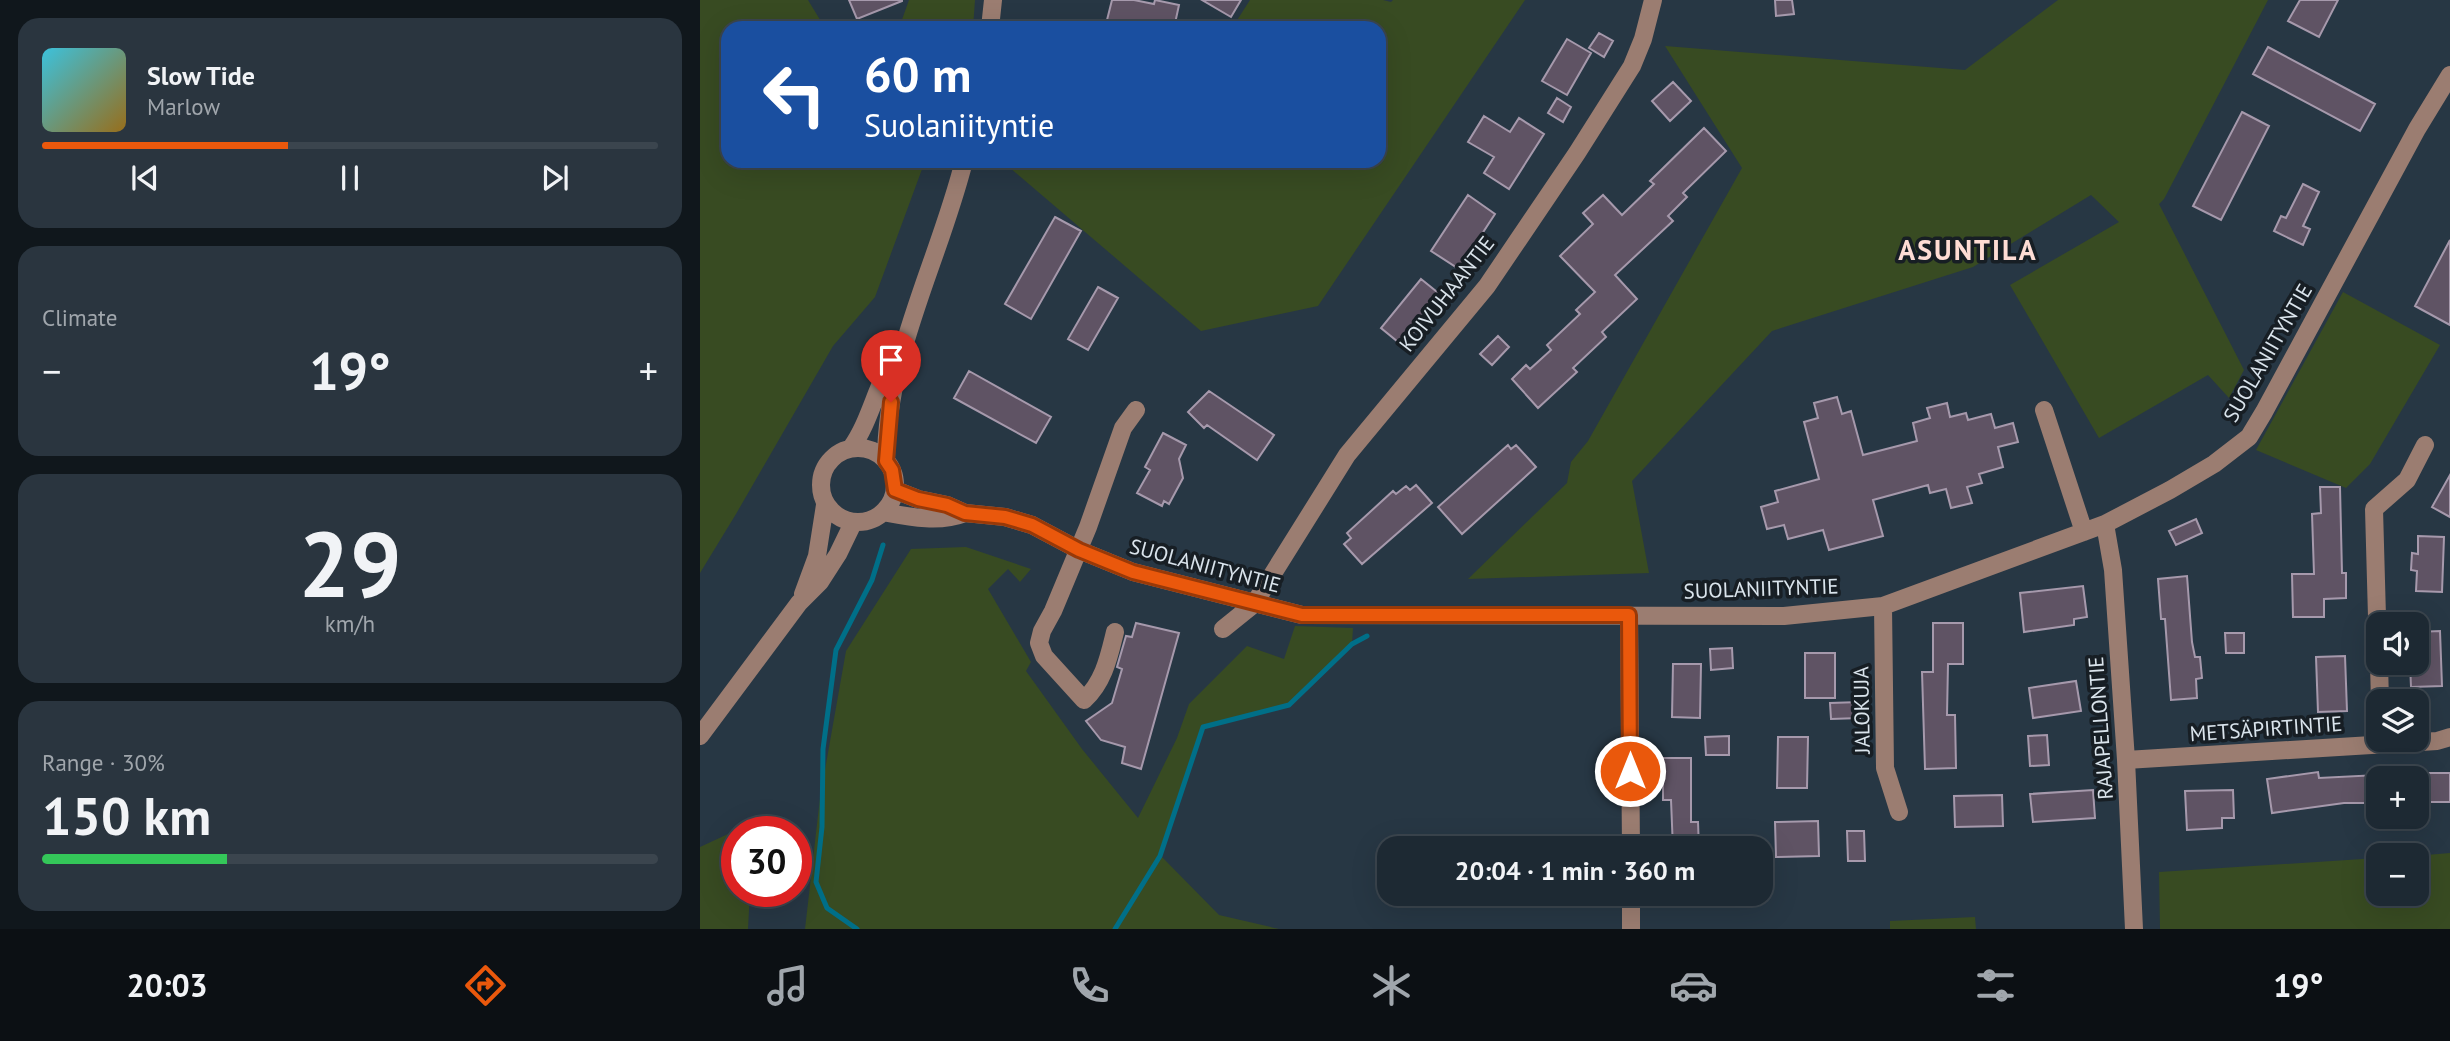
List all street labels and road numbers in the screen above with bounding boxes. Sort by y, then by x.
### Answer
street label: KOIVUHAANTIE [1393,230,1500,357]
street label: SUOLANIITYNTIE [2217,279,2318,427]
street label: SUOLANIITYNTIE [1127,532,1284,599]
street label: SUOLANIITYNTIE [1683,572,1839,605]
street label: RAJAPELLONTIE [2082,656,2119,801]
street label: JALOKUJA [1847,666,1876,755]
street label: METSÄPIRTINTIE [2189,710,2343,747]

